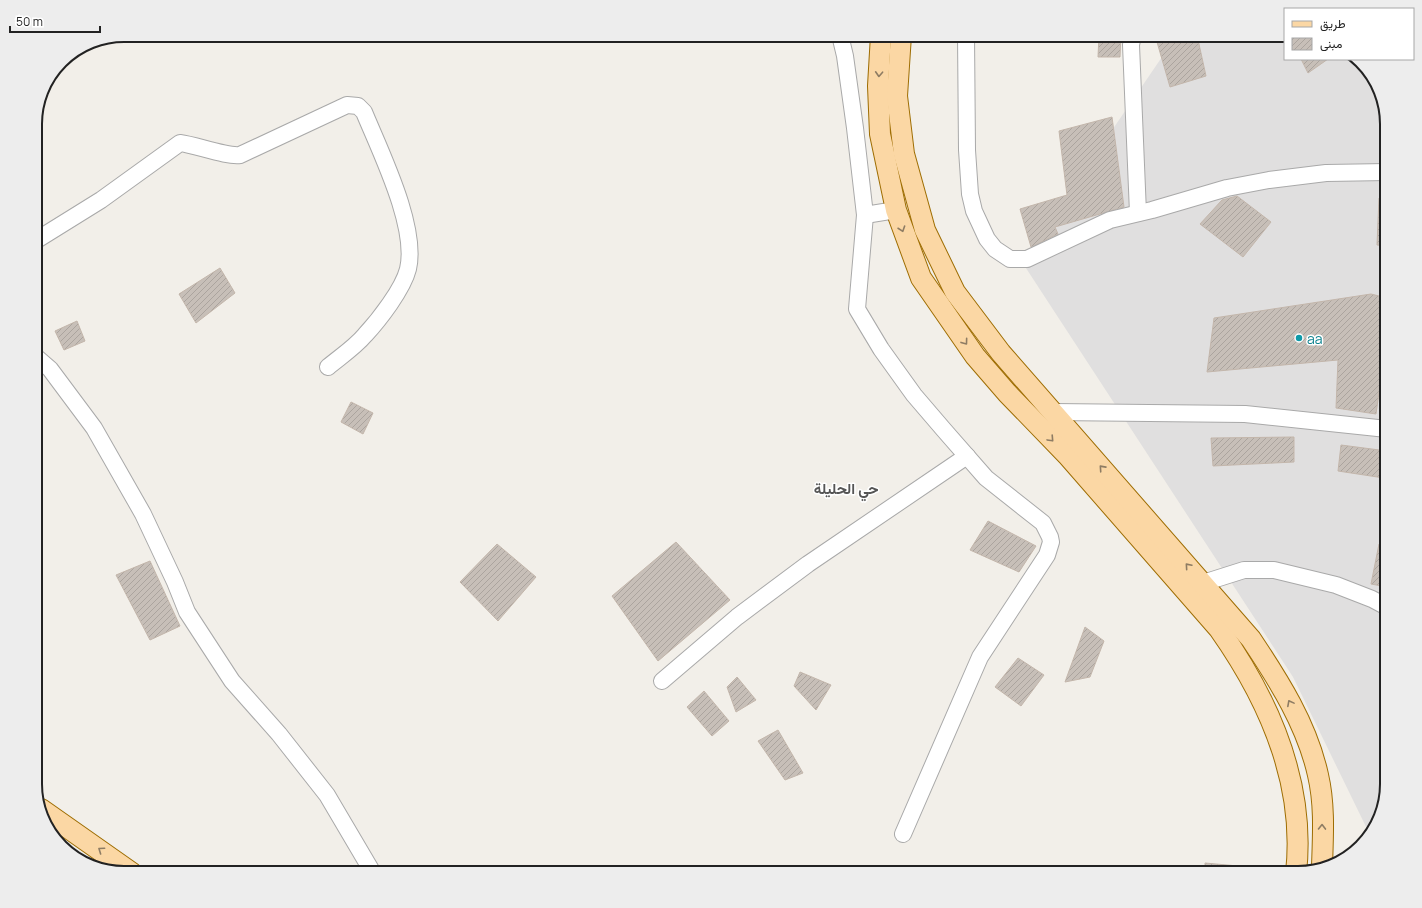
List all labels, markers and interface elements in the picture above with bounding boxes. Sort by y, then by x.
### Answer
scale bar [10,8,100,34]
legend [1284,8,1414,60]
text: 50 m [16,13,43,30]
text: طريق [1320,15,1346,32]
text: مبنى [1320,35,1342,52]
one-way arrow [875,71,883,77]
one-way arrow [897,226,906,233]
place label: aa [1307,329,1323,348]
marker: aa [1294,333,1304,343]
one-way arrow [960,338,968,345]
one-way arrow [1047,434,1054,442]
one-way arrow [1099,465,1107,473]
district label: حي الحليلة [814,478,878,502]
one-way arrow [1186,563,1193,570]
one-way arrow [1287,700,1295,707]
one-way arrow [1318,824,1327,830]
one-way arrow [98,848,105,855]

